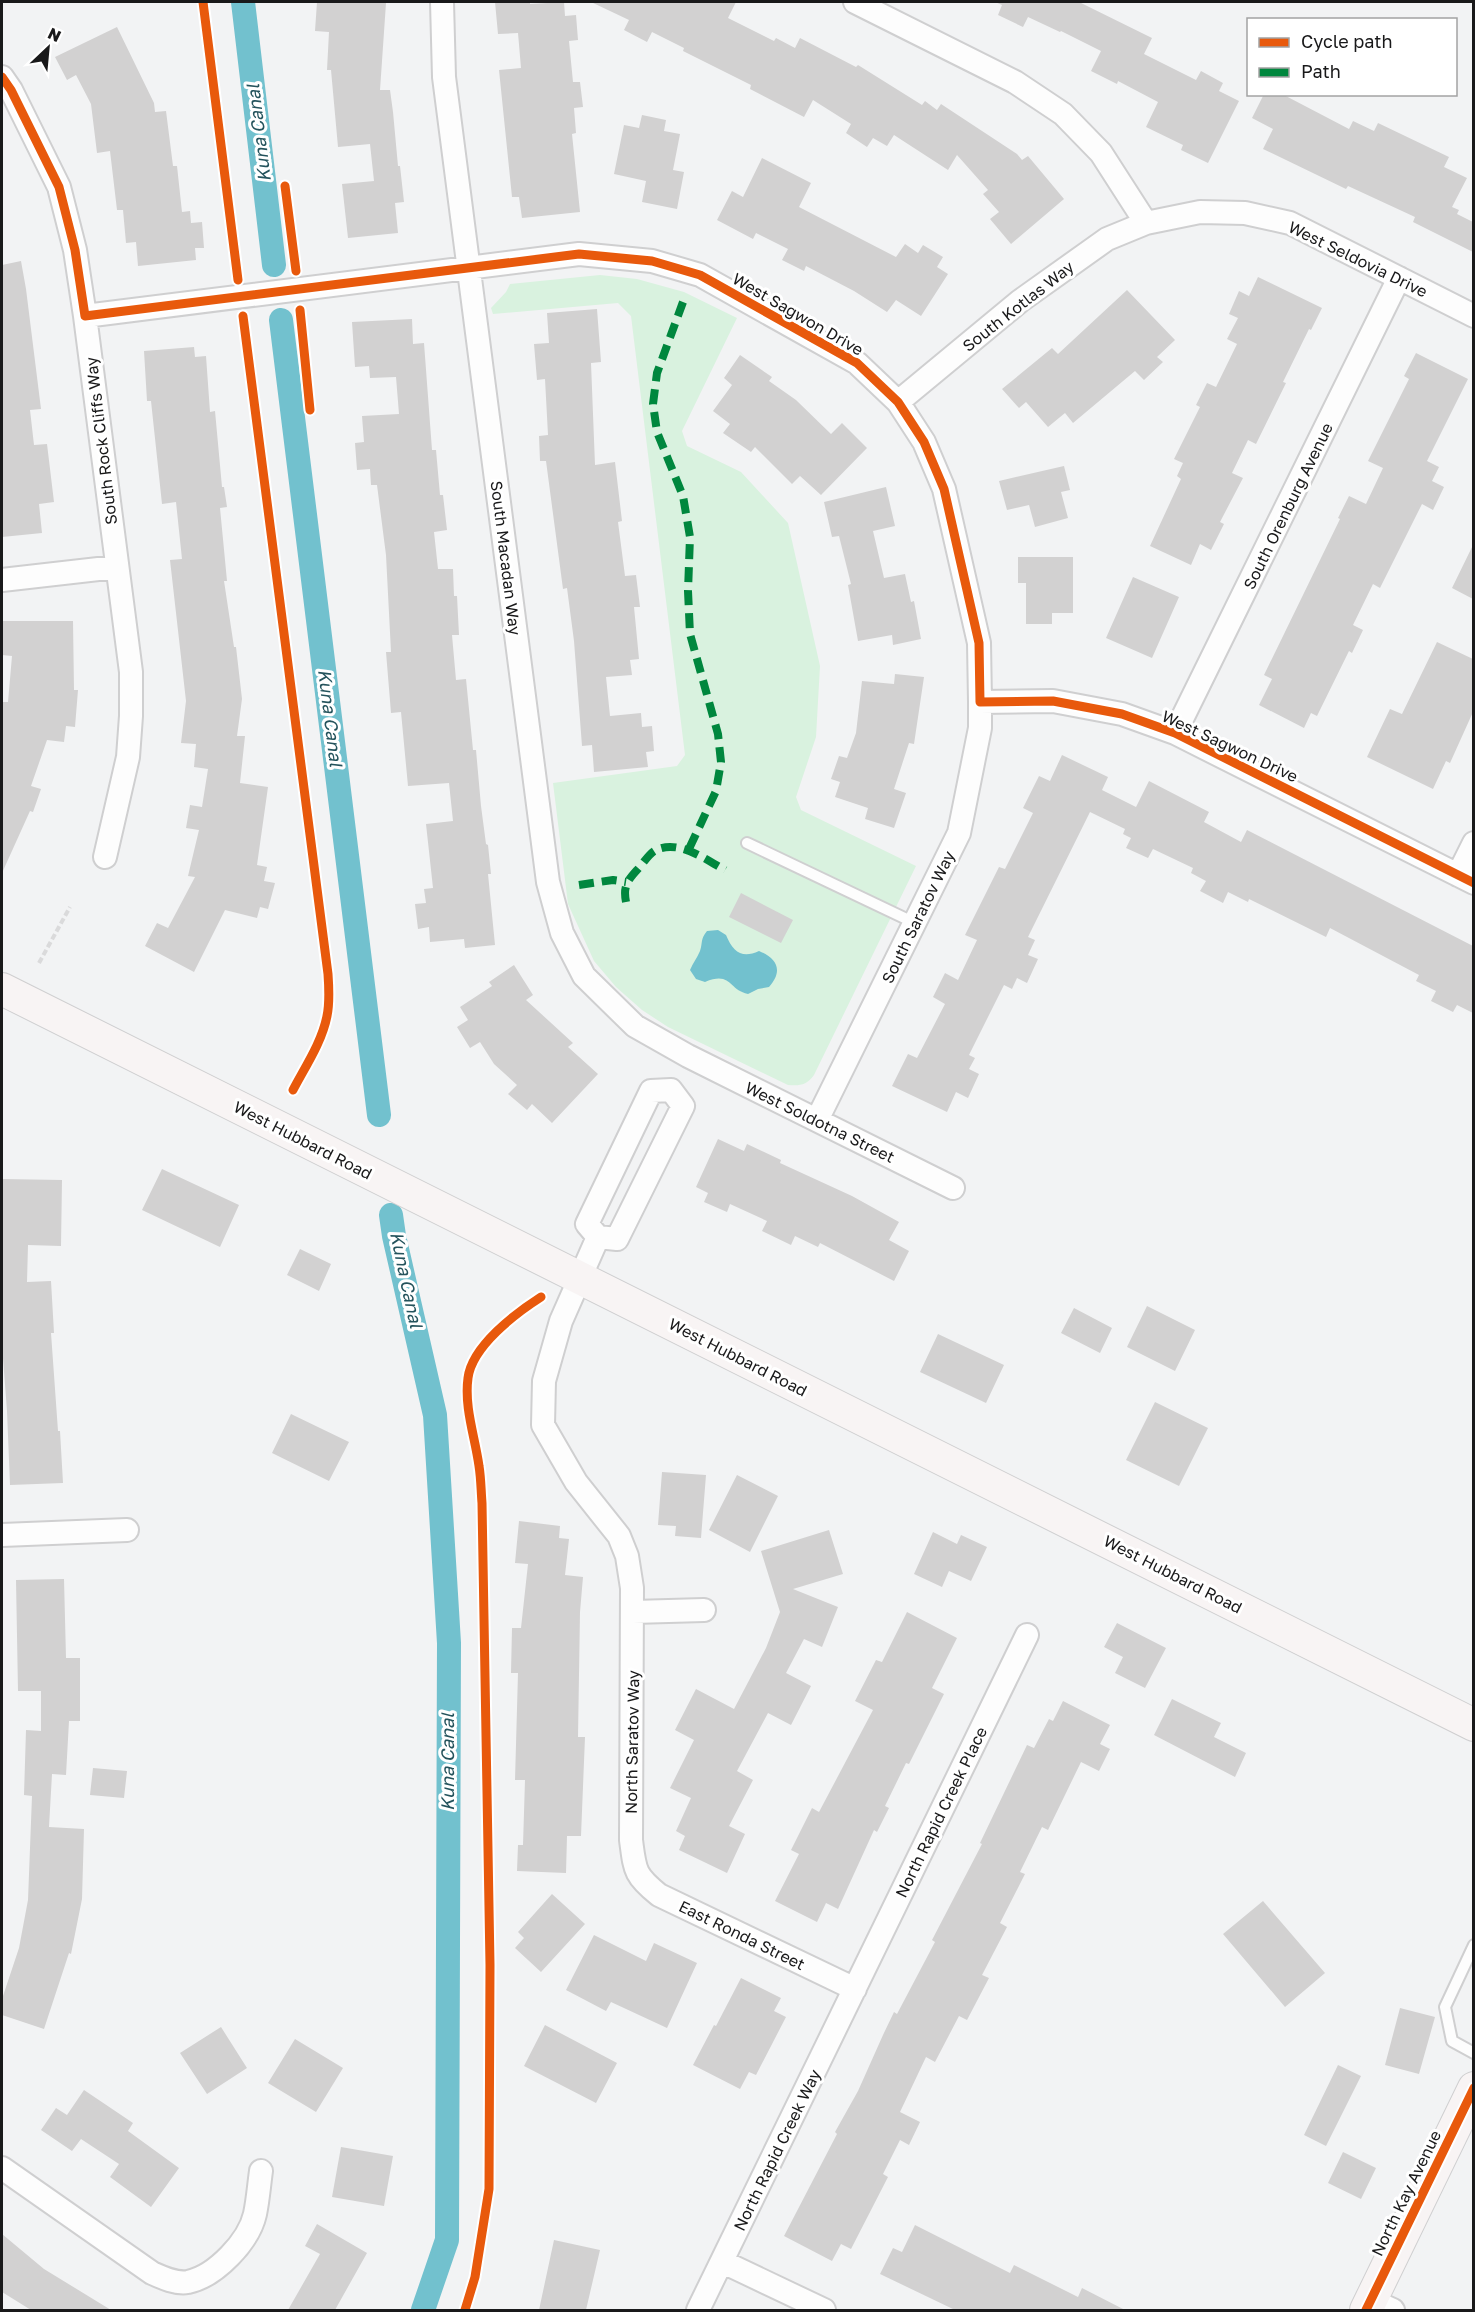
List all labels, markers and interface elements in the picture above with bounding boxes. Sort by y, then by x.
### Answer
north arrow [18,18,78,78]
legend [1247,18,1457,96]
text: N [45,23,64,46]
text: Cycle path [1301,30,1393,52]
text: Path [1301,60,1341,82]
water label: Kuna Canal [241,82,275,183]
street label: West Seldovia Drive [1285,217,1431,301]
street label: South Kotlas Way [958,256,1078,356]
street label: West Sagwon Drive [729,268,867,360]
street label: South Rock Cliffs Way [81,356,121,526]
street label: South Orenburg Avenue [1239,419,1337,593]
street label: South Macadan Way [487,480,525,636]
water label: Kuna Canal [314,668,348,769]
street label: West Sagwon Drive [1159,706,1301,786]
street label: South Saratov Way [877,847,959,987]
street label: West Soldotna Street [742,1077,898,1167]
street label: West Hubbard Road [230,1096,376,1184]
water label: Kuna Canal [386,1230,428,1331]
street label: West Hubbard Road [665,1313,811,1401]
street label: West Hubbard Road [1100,1530,1246,1618]
street label: North Saratov Way [621,1670,643,1814]
water label: Kuna Canal [436,1712,458,1811]
street label: North Rapid Creek Place [891,1723,991,1901]
street label: East Ronda Street [676,1896,808,1974]
street label: North Rapid Creek Way [729,2066,825,2234]
street label: North Kay Avenue [1367,2127,1445,2259]

